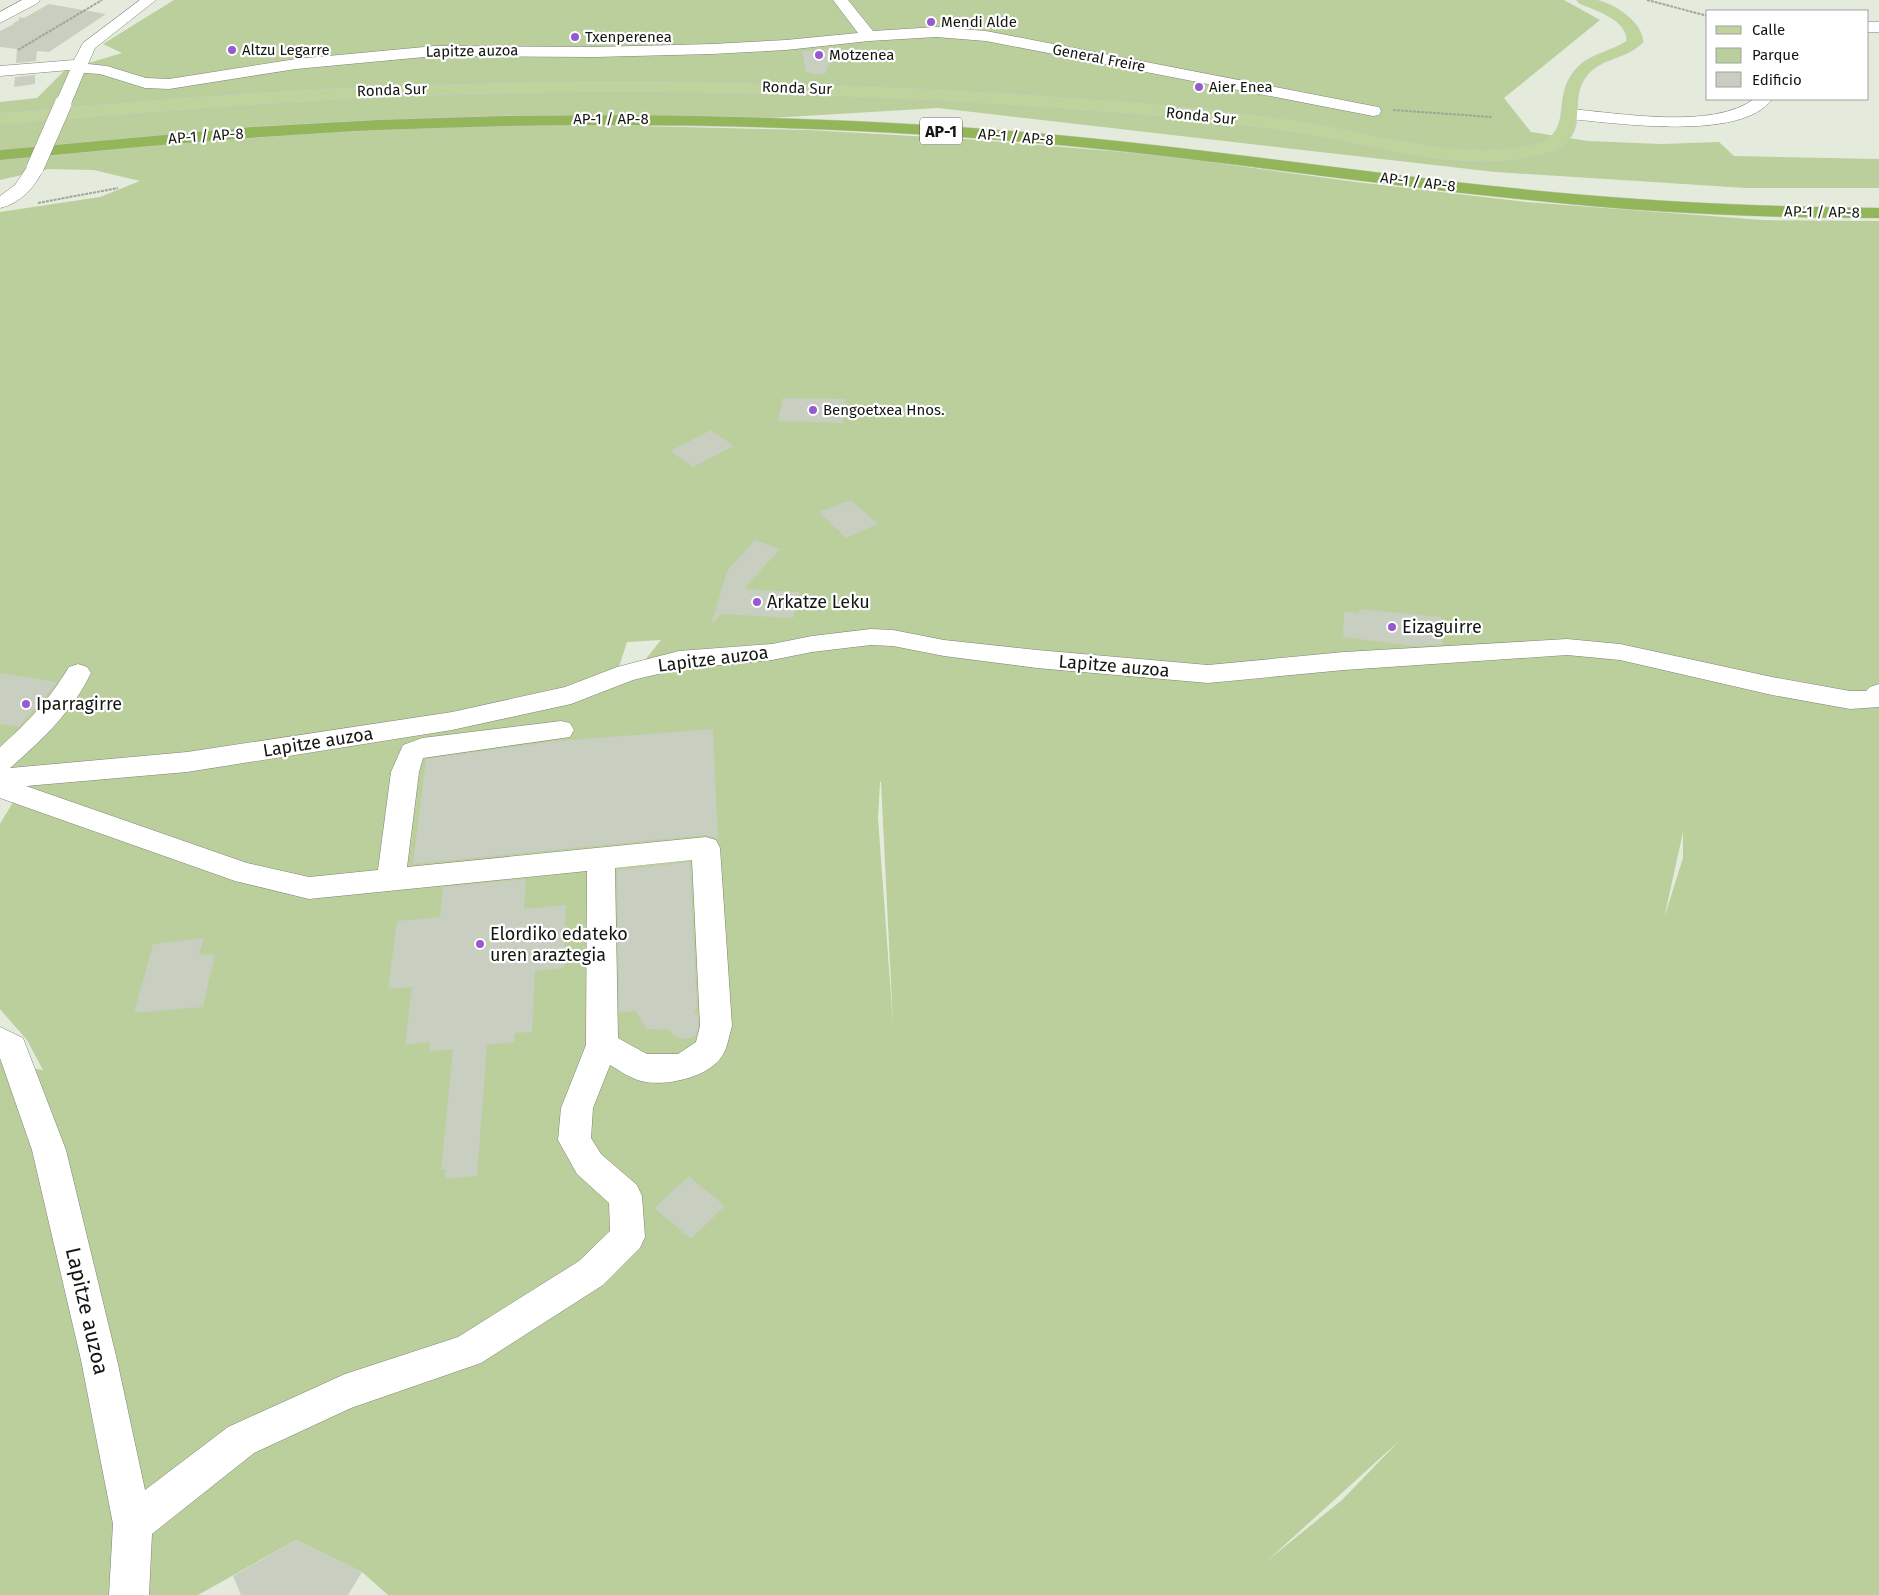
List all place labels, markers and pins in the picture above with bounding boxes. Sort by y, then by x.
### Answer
place label: Mendi Alde [941,13,1017,31]
marker: Mendi Alde [925,16,937,28]
place label: Txenperenea [585,28,672,46]
marker: Txenperenea [569,31,581,43]
place label: Altzu Legarre [242,41,330,59]
marker: Altzu Legarre [226,44,238,56]
place label: Motzenea [829,46,894,64]
marker: Motzenea [813,49,825,61]
place label: Aier Enea [1209,78,1273,96]
marker: Aier Enea [1193,81,1205,93]
place label: Bengoetxea Hnos. [823,401,945,419]
marker: Bengoetxea Hnos. [807,404,819,416]
place label: Arkatze Leku [767,591,870,613]
marker: Arkatze Leku [751,596,763,608]
place label: Eizaguirre [1402,616,1482,638]
marker: Eizaguirre [1386,621,1398,633]
place label: Iparragirre [36,693,122,715]
marker: Iparragirre [20,698,32,710]
place label: Elordiko edateko uren araztegia [490,923,628,966]
marker: Elordiko edateko uren araztegia [474,938,486,950]

